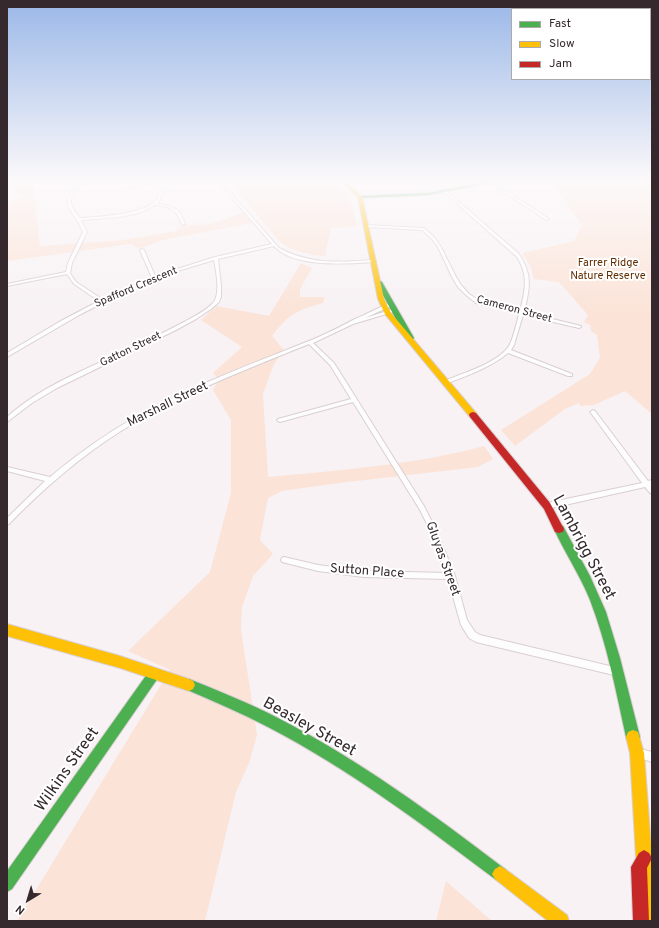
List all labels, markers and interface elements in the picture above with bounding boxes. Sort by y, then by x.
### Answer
legend [511,8,651,80]
text: Fast [549,16,571,32]
text: Slow [549,36,575,52]
text: Jam [549,56,572,72]
park label: Farrer Ridge Nature Reserve [570,257,646,283]
street label: Spafford Crescent [93,265,179,311]
street label: Cameron Street [475,294,553,326]
street label: Gatton Street [98,330,164,370]
street label: Marshall Street [125,379,211,431]
street label: Lambrigg Street [547,492,619,604]
street label: Gluyas Street [421,520,463,598]
street label: Sutton Place [329,562,405,582]
street label: Beasley Street [259,694,359,762]
street label: Wilkins Street [32,724,104,816]
north arrow [8,880,48,920]
text: N [13,902,28,917]

